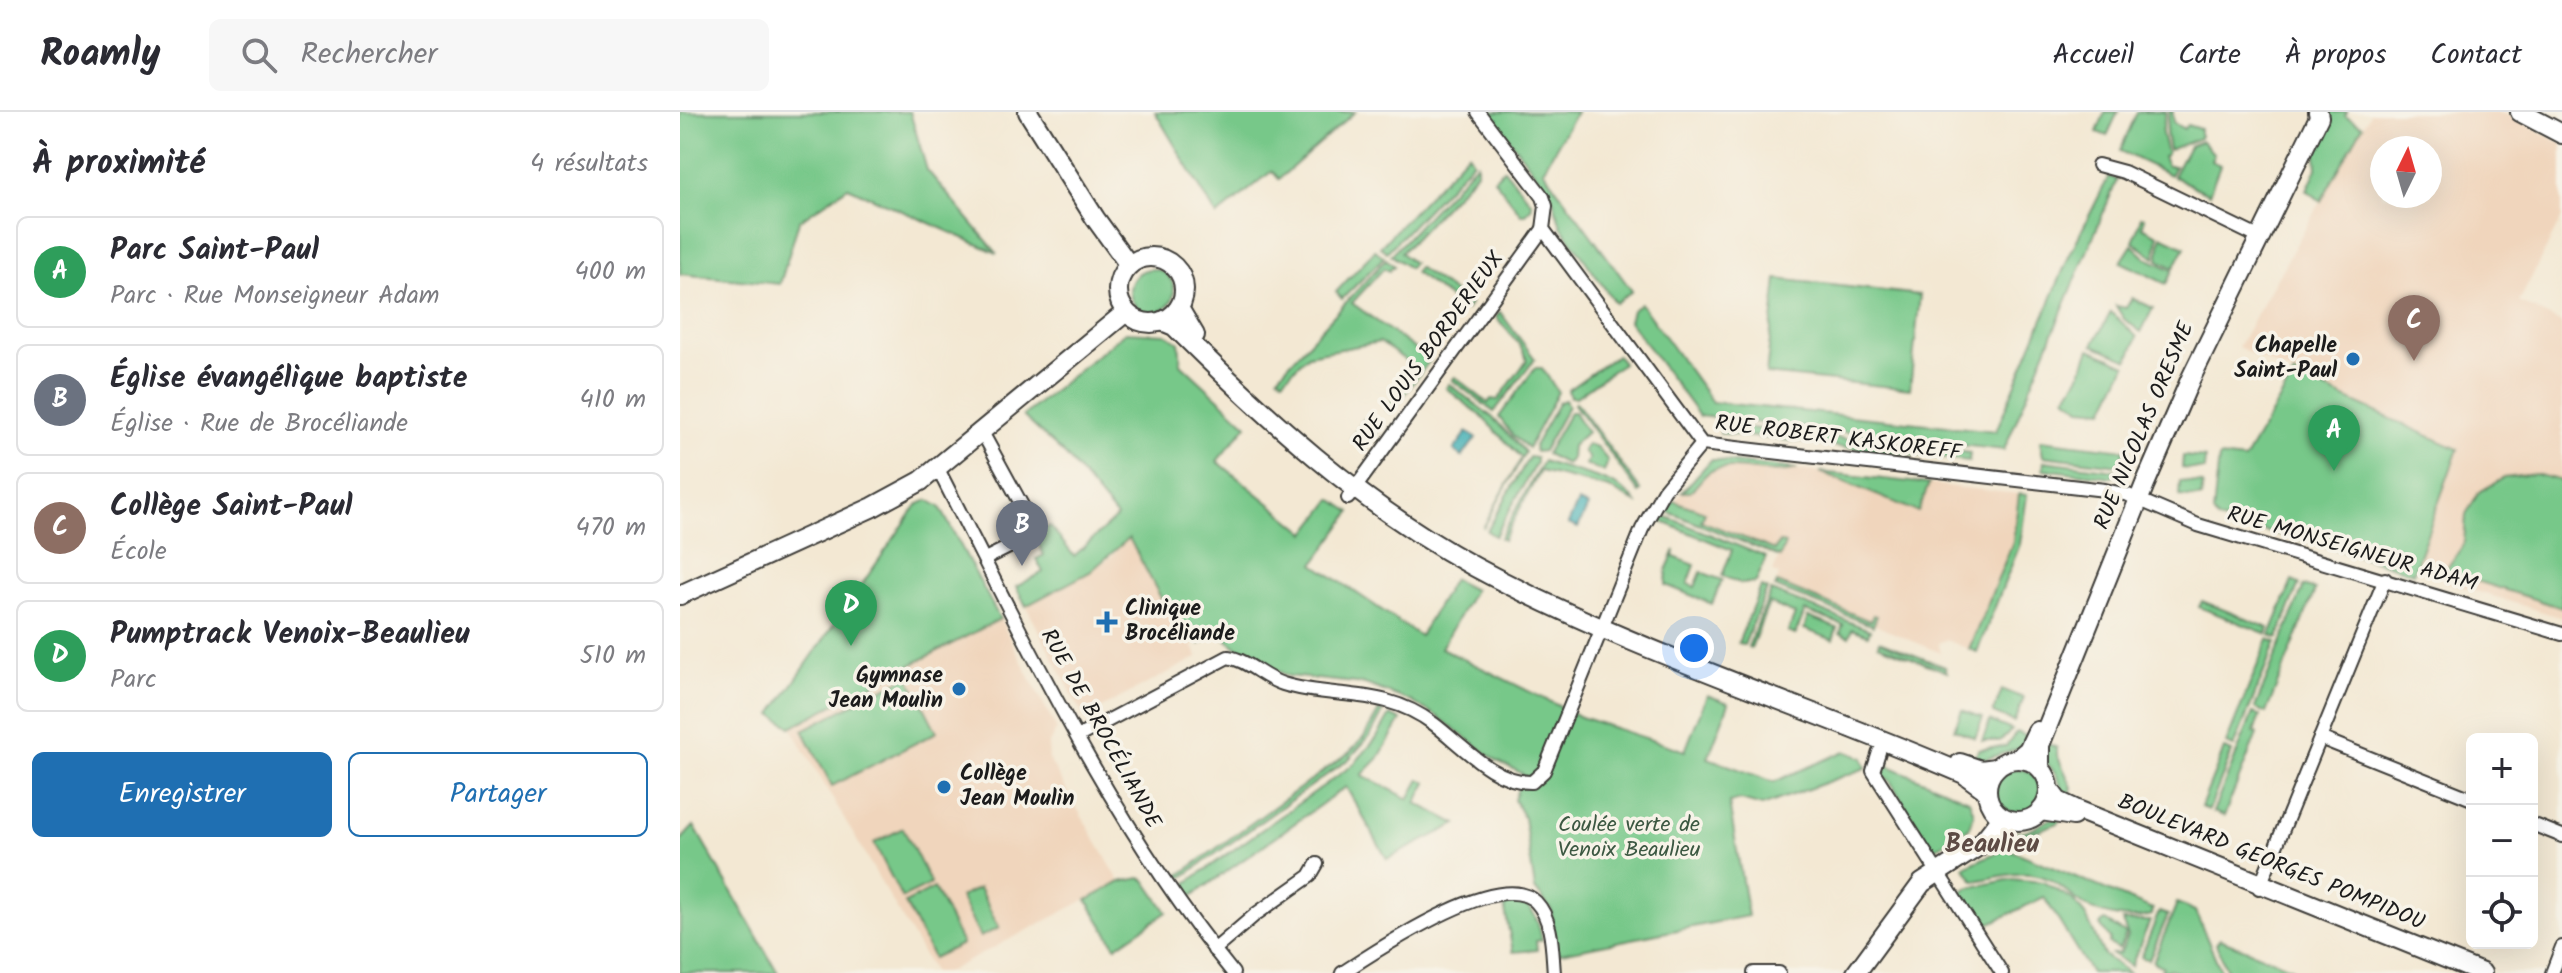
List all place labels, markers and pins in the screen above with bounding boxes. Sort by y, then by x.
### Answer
pin: C [2388,295,2440,361]
place label: Chapelle Saint-Paul [2234,329,2337,389]
marker: Chapelle Saint-Paul [2344,350,2362,368]
pin: A [2308,405,2360,471]
pin: B [996,500,1048,566]
pin: D [825,580,877,646]
place label: Clinique Brocéliande [1125,592,1235,652]
marker: Clinique Brocéliande [1096,611,1118,633]
place label: Gymnase Jean Moulin [829,659,943,719]
marker: Gymnase Jean Moulin [950,680,968,698]
place label: Collège Jean Moulin [960,757,1074,817]
marker: Collège Jean Moulin [935,778,953,796]

